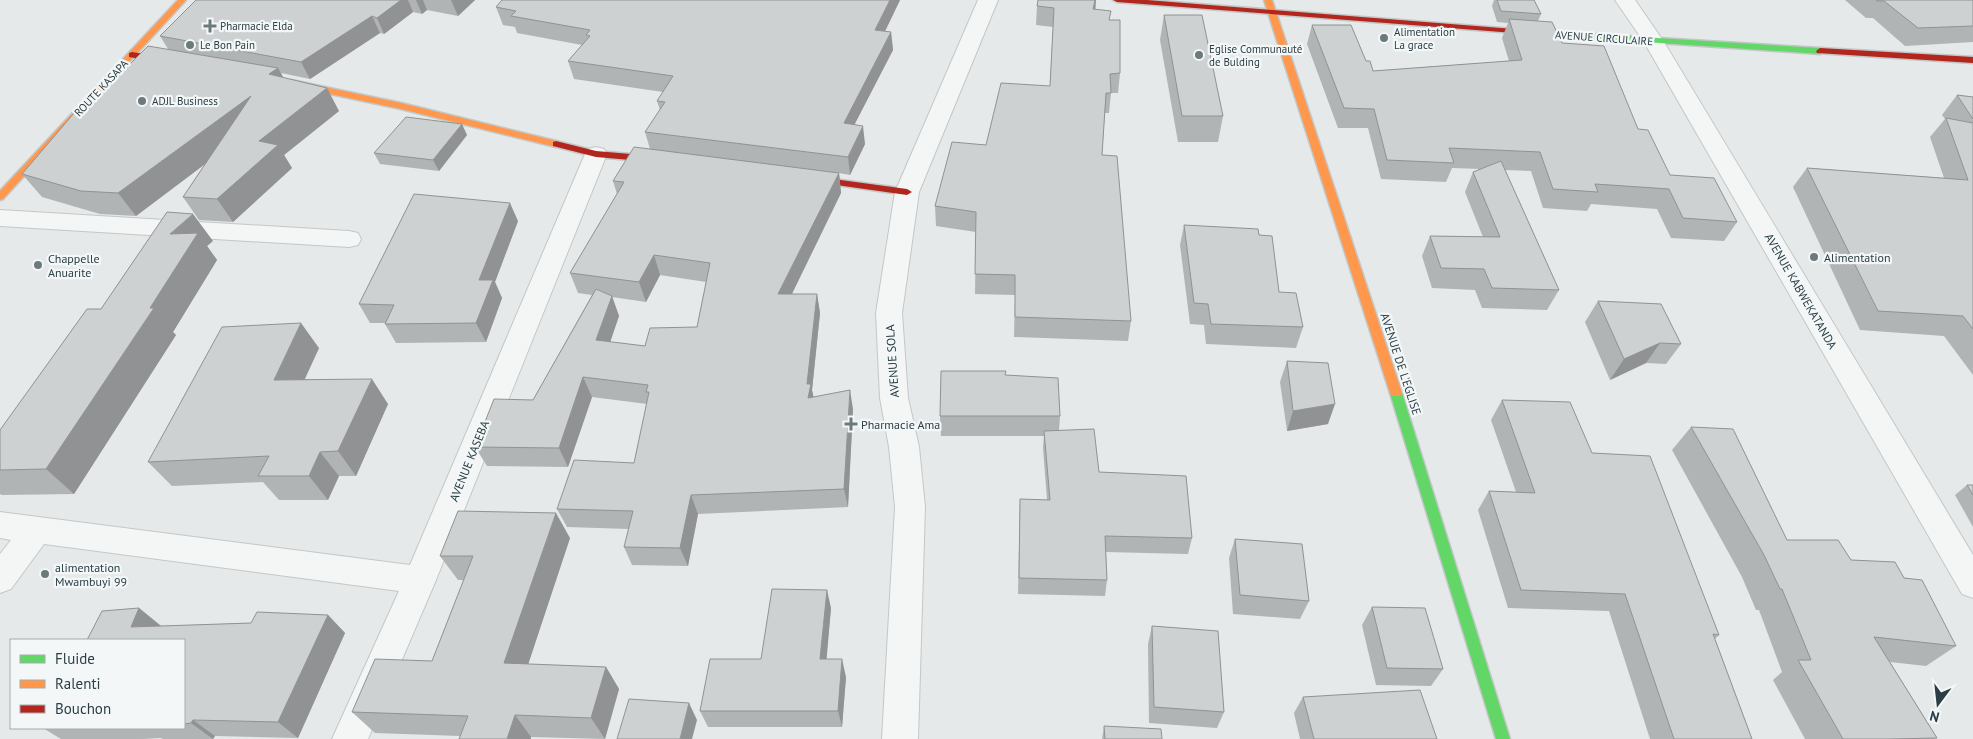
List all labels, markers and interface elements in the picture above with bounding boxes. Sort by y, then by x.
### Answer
place label: Pharmacie Elda [220,19,293,33]
marker: Pharmacie Elda [204,20,216,32]
place label: Alimentation La grace [1394,25,1455,52]
street label: AVENUE CIRCULAIRE [1554,28,1654,48]
marker: Alimentation La grace [1378,32,1390,44]
place label: Le Bon Pain [200,38,255,52]
marker: Le Bon Pain [184,39,196,51]
place label: Eglise Communauté de Bulding [1209,42,1303,69]
marker: Eglise Communauté de Bulding [1193,49,1205,61]
street label: ROUTE KASAPA [71,56,131,119]
place label: ADJL Business [152,94,218,108]
marker: ADJL Business [136,95,148,107]
street label: AVENUE KABWEKATANDA [1762,230,1840,352]
place label: Alimentation [1824,250,1890,265]
place label: Chappelle Anuarite [48,251,100,280]
marker: Alimentation [1808,251,1820,263]
marker: Chappelle Anuarite [32,259,44,271]
street label: AVENUE DE L'EGLISE [1377,311,1425,417]
street label: AVENUE SOLA [882,324,902,398]
place label: Pharmacie Ama [861,417,940,432]
street label: AVENUE KASEBA [446,418,492,504]
marker: Pharmacie Ama [845,418,857,430]
place label: alimentation Mwambuyi 99 [55,560,127,589]
marker: alimentation Mwambuyi 99 [39,568,51,580]
legend [10,639,185,729]
text: Fluide [55,649,95,668]
text: Ralenti [55,674,101,693]
north arrow [1913,679,1963,729]
text: Bouchon [55,699,111,718]
text: N [1928,707,1941,726]

